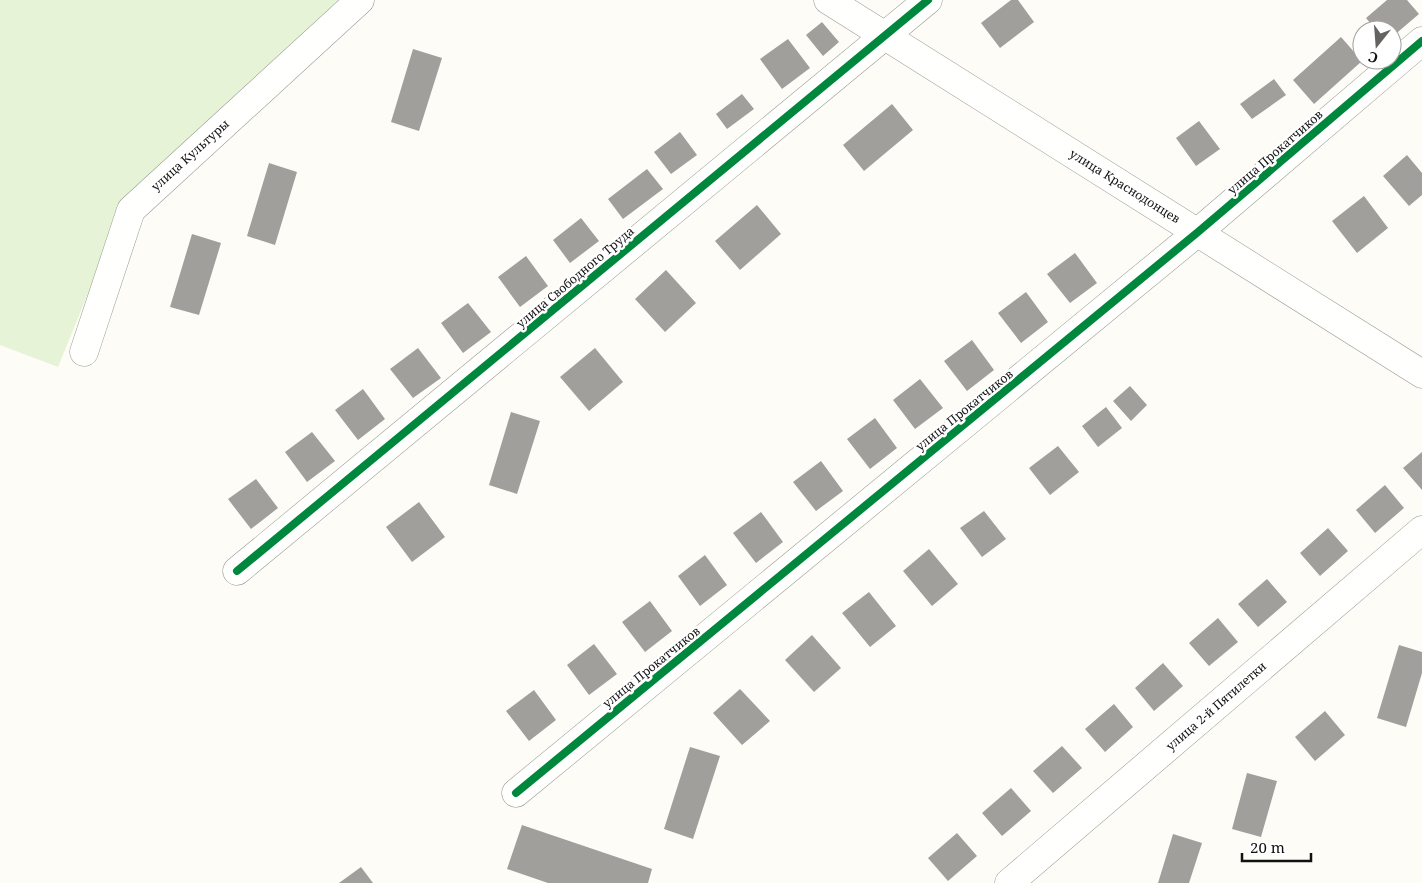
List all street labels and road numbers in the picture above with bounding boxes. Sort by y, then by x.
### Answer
street label: улица Прокатчиков [1224,106,1326,198]
street label: улица Культуры [147,115,233,195]
street label: улица Краснодонцев [1066,145,1184,227]
street label: улица Свободного Труда [512,222,638,332]
street label: улица Прокатчиков [912,365,1017,455]
street label: улица Прокатчиков [599,622,704,712]
street label: улица 2-й Пятилетки [1162,658,1270,754]

